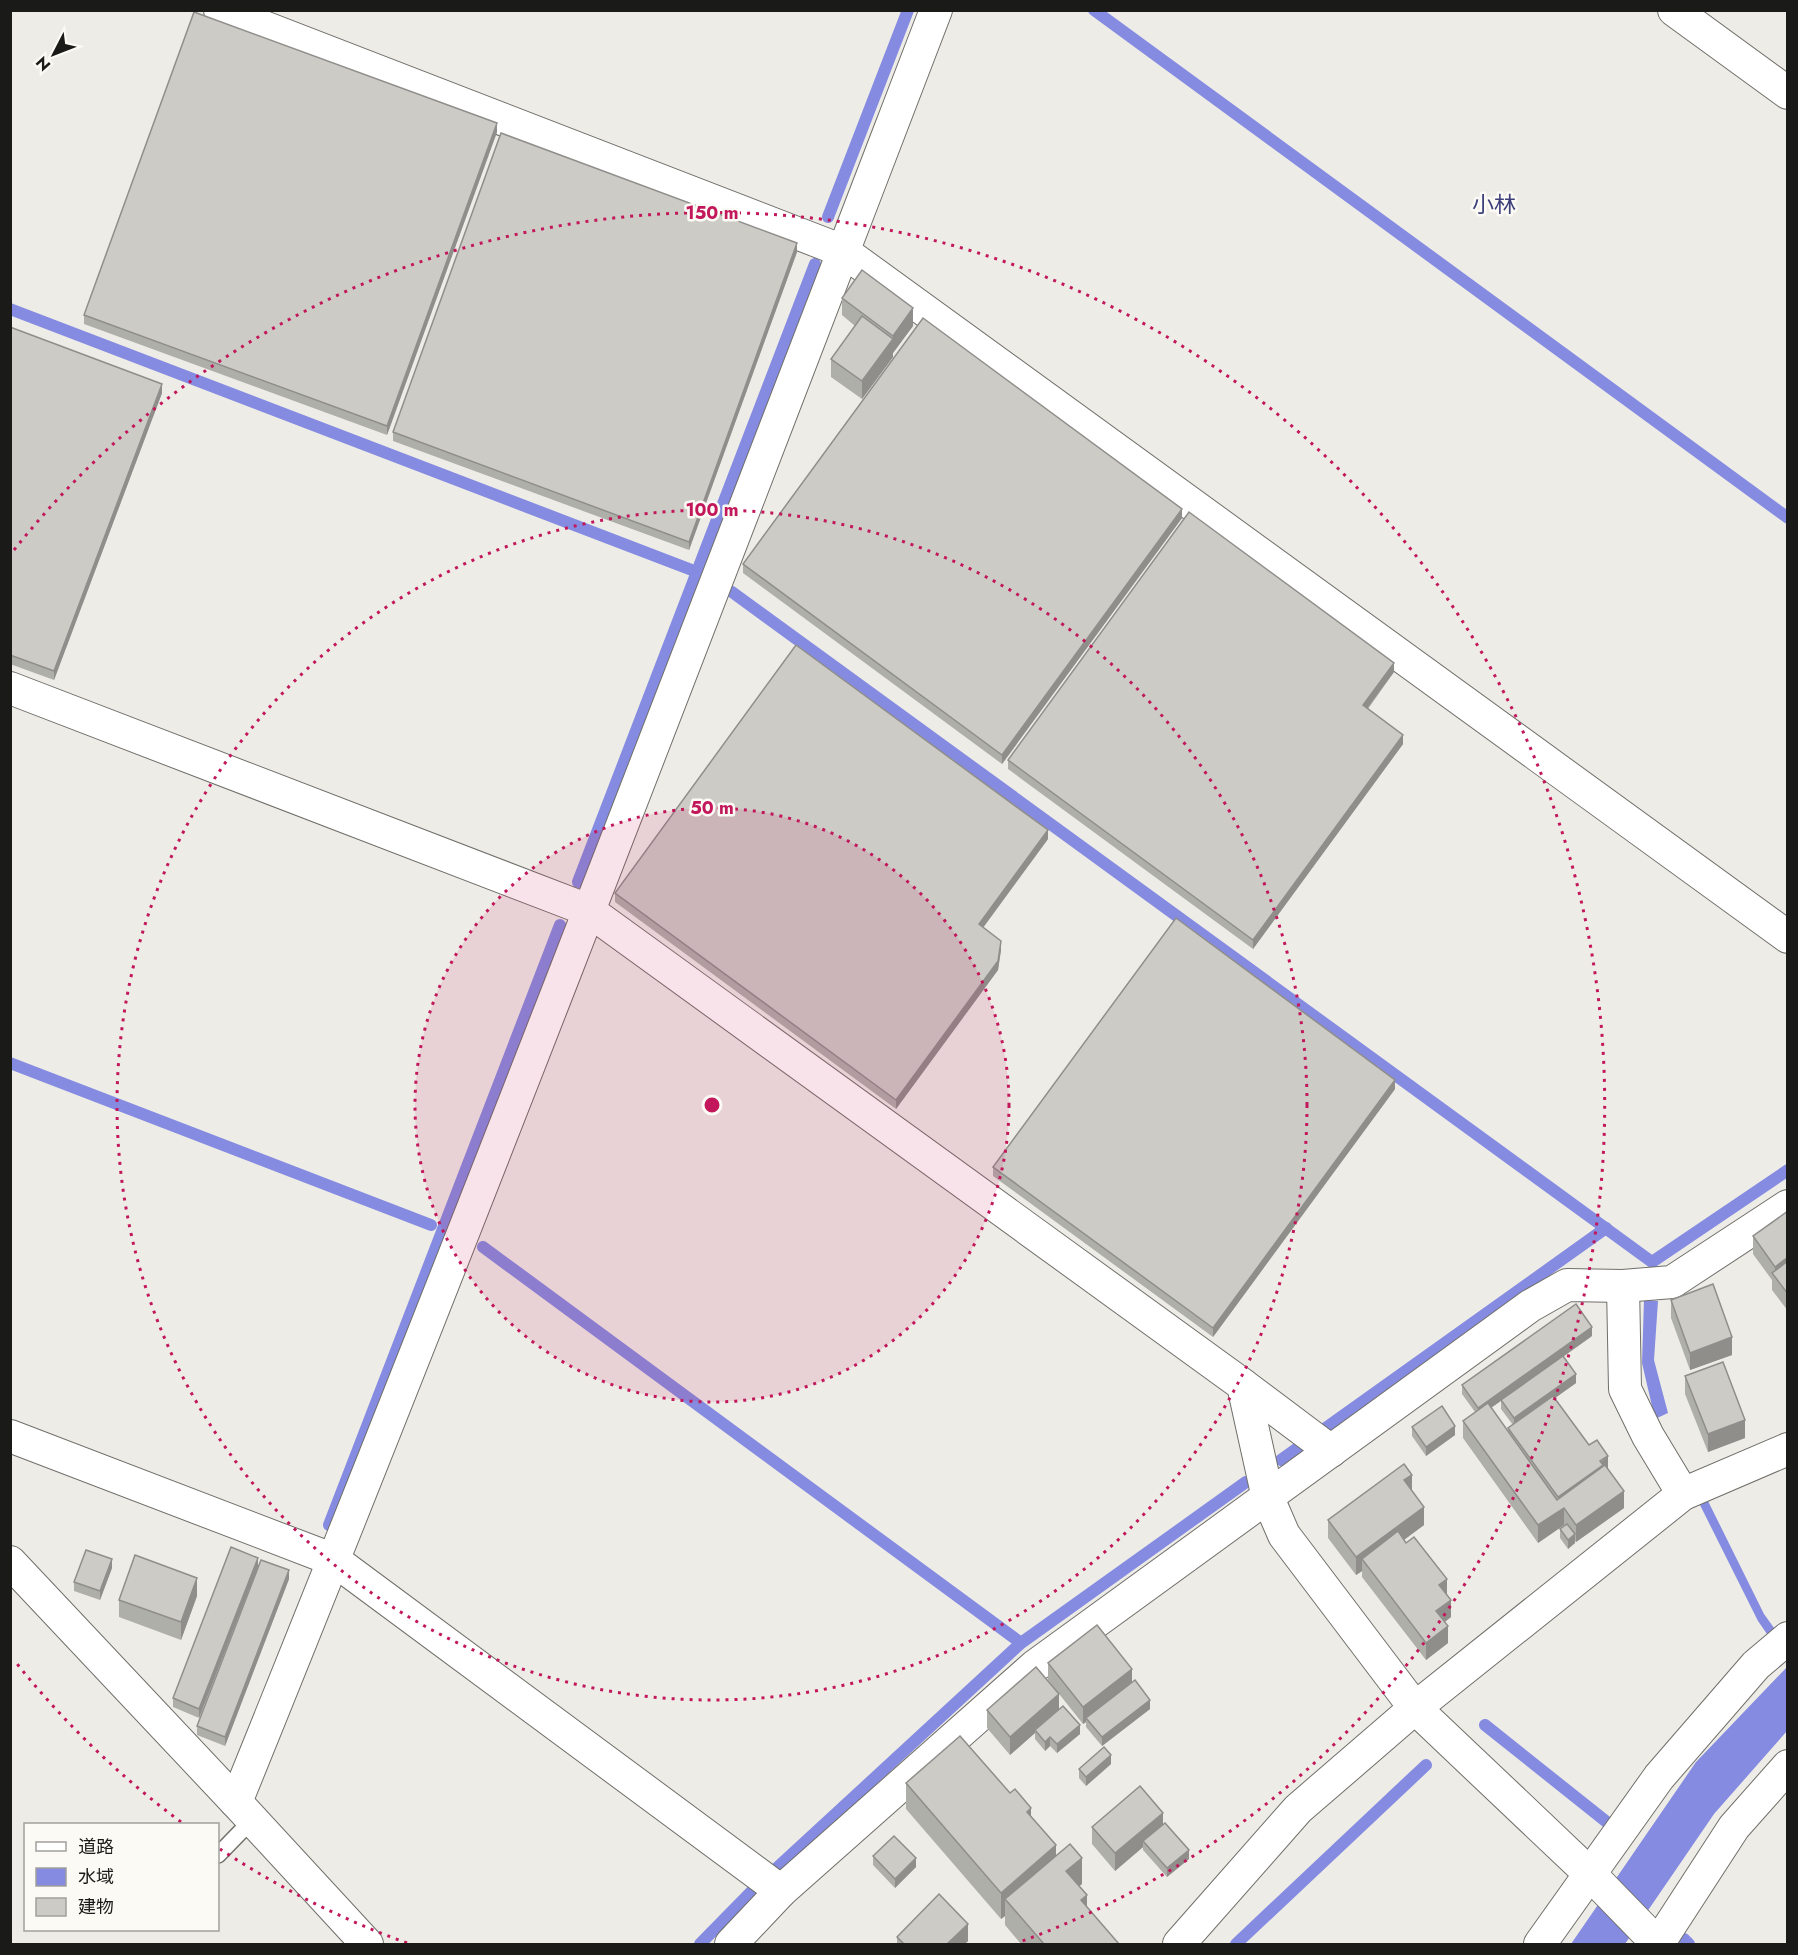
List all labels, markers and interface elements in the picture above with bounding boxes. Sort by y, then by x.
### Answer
north arrow [24,24,84,84]
text: N [30,51,56,76]
district label: 小林 [1472,188,1516,220]
text: 150 m [686,200,738,226]
text: 100 m [685,497,739,523]
text: 50 m [690,795,734,821]
centre of rings [702,1095,722,1115]
legend [24,1823,219,1931]
text: 道路 [78,1834,114,1860]
text: 水域 [78,1864,114,1890]
text: 建物 [78,1894,114,1920]

